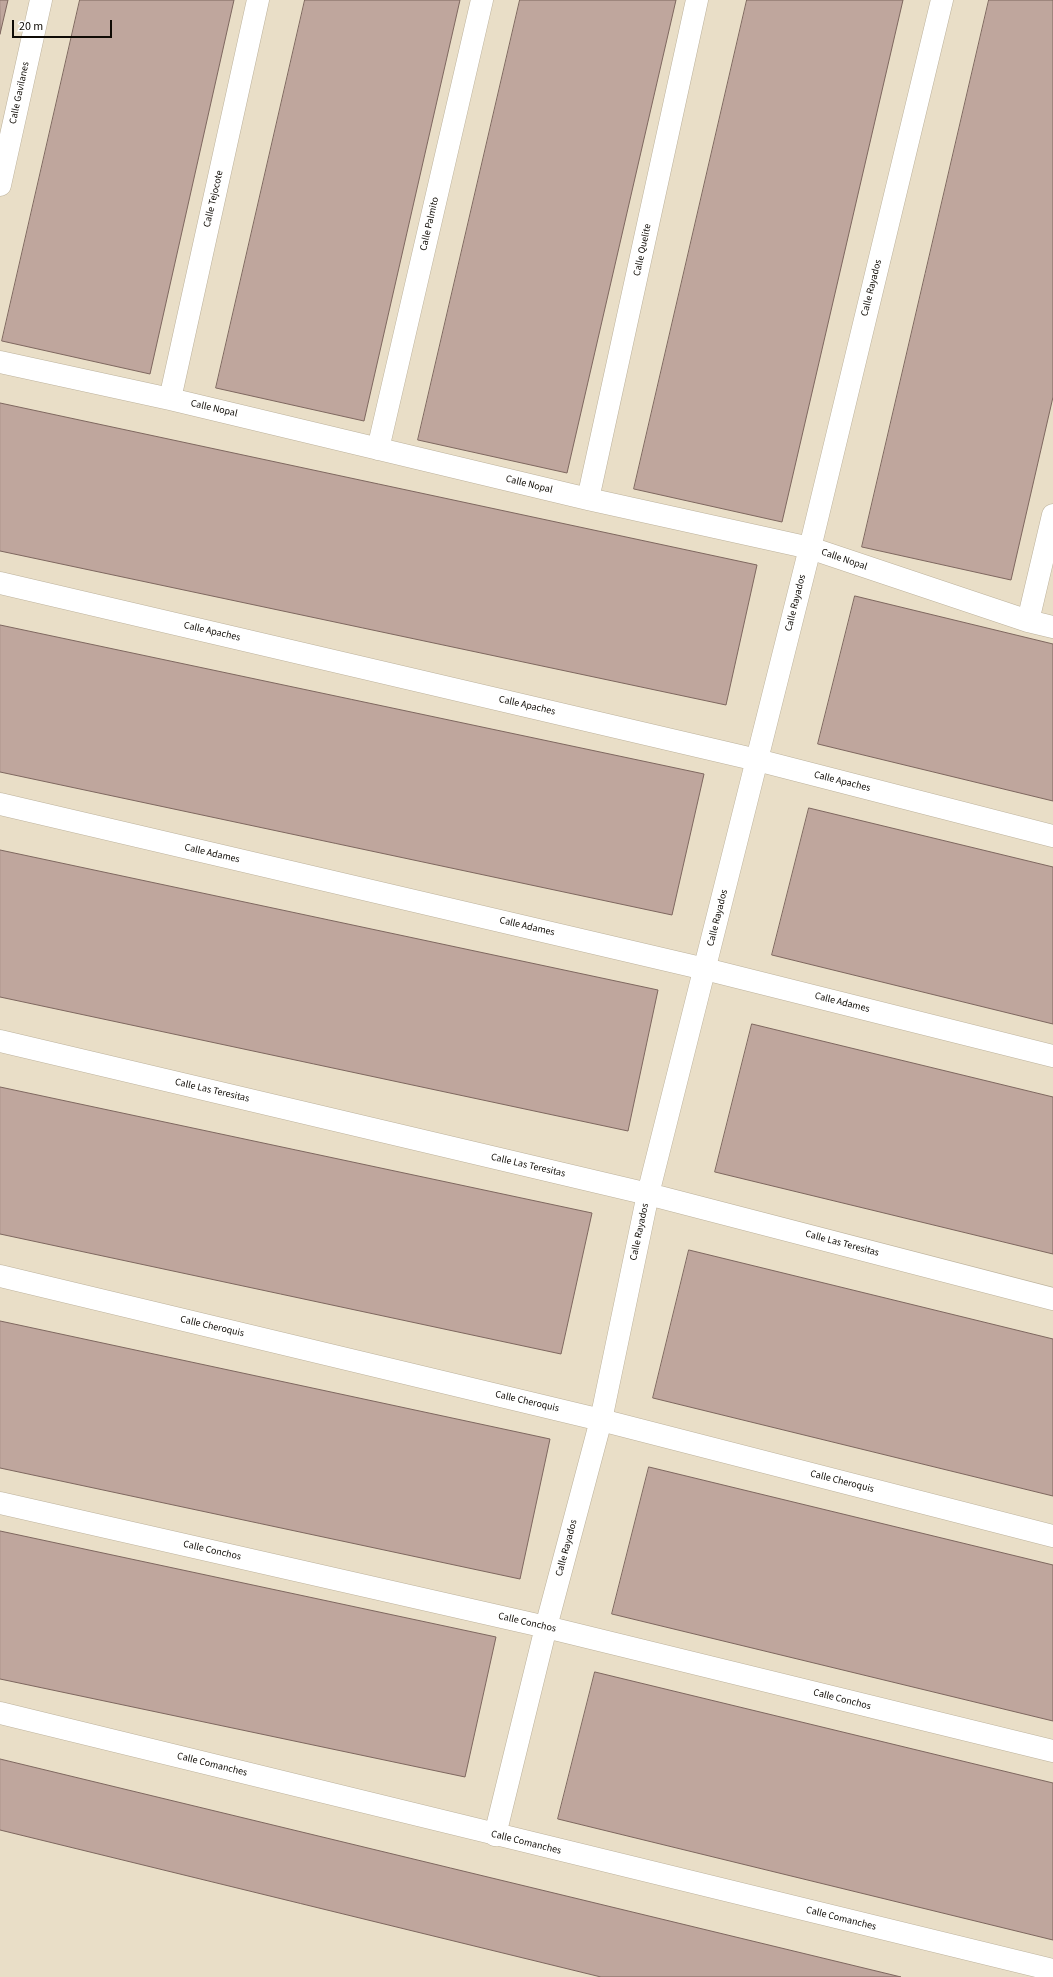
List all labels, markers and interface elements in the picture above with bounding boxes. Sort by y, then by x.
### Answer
scale bar [14,12,114,38]
text: 20 m [19,18,43,35]
street label: Calle Gavilanes [8,61,32,125]
street label: Calle Tejocote [202,169,226,229]
street label: Calle Palmito [418,196,442,252]
street label: Calle Quelite [632,223,654,277]
street label: Calle Rayados [859,258,885,318]
street label: Calle Nopal [189,398,239,420]
street label: Calle Nopal [504,473,554,497]
street label: Calle Nopal [819,547,869,573]
street label: Calle Rayados [783,573,809,633]
street label: Calle Apaches [182,620,242,644]
street label: Calle Apaches [497,694,557,718]
street label: Calle Apaches [812,769,872,795]
street label: Calle Adames [183,842,241,866]
street label: Calle Rayados [705,888,731,948]
street label: Calle Adames [498,915,556,939]
street label: Calle Adames [813,990,871,1016]
street label: Calle Las Teresitas [174,1077,250,1105]
street label: Calle Las Teresitas [490,1152,566,1180]
street label: Calle Rayados [628,1202,652,1262]
street label: Calle Las Teresitas [804,1228,880,1260]
street label: Calle Cheroquis [179,1314,245,1340]
street label: Calle Cheroquis [494,1389,560,1415]
street label: Calle Cheroquis [809,1468,875,1496]
street label: Calle Rayados [554,1518,580,1578]
street label: Calle Conchos [182,1539,242,1563]
street label: Calle Conchos [497,1611,557,1635]
street label: Calle Conchos [812,1687,872,1713]
street label: Calle Comanches [176,1750,248,1780]
street label: Calle Comanches [490,1828,562,1858]
street label: Calle Comanches [805,1904,877,1934]

